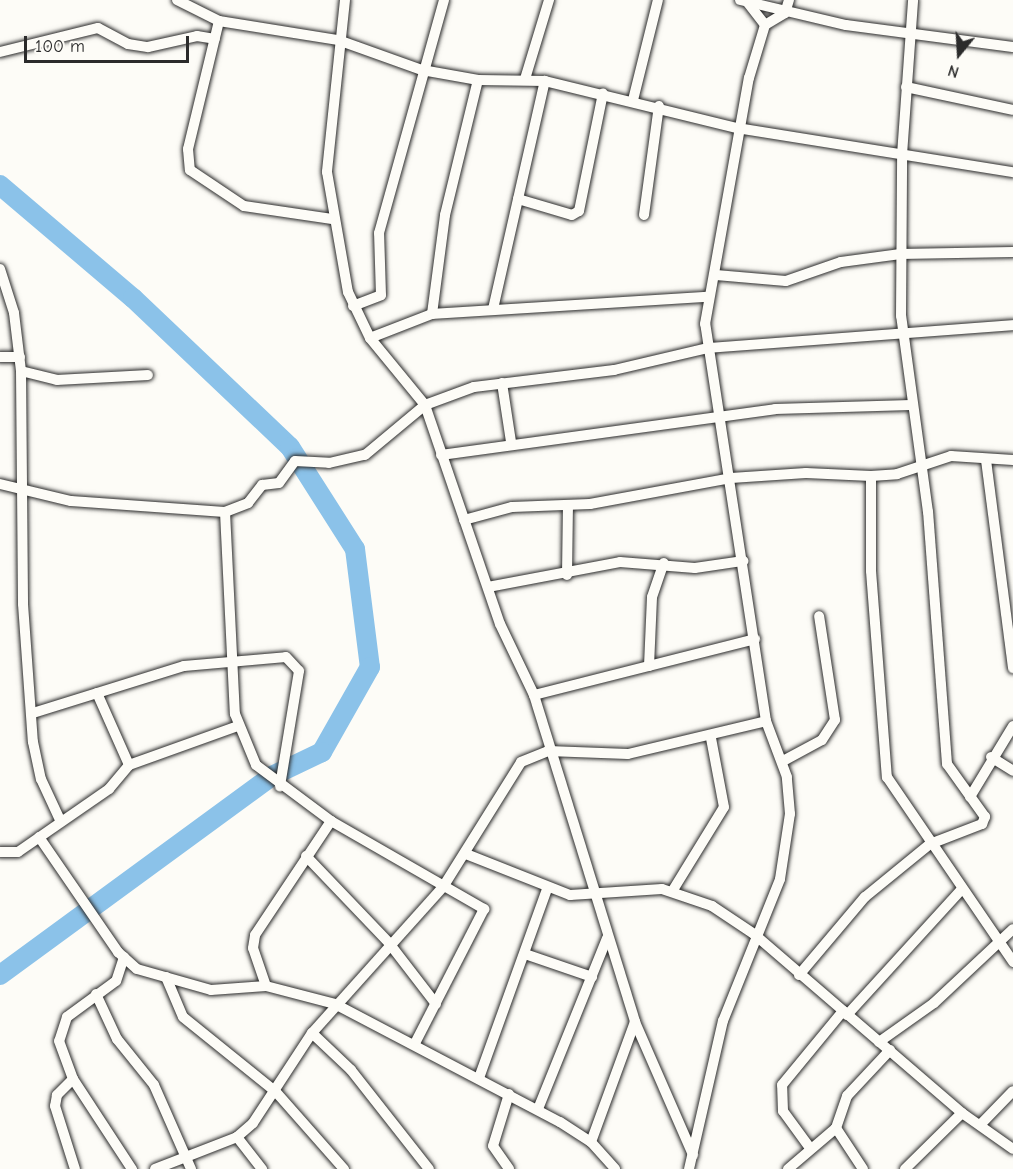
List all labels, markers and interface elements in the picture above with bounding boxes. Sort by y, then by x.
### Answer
scale bar [27,24,192,62]
north arrow [929,24,989,84]
text: 100 m [35,36,85,57]
text: N [946,61,961,81]

